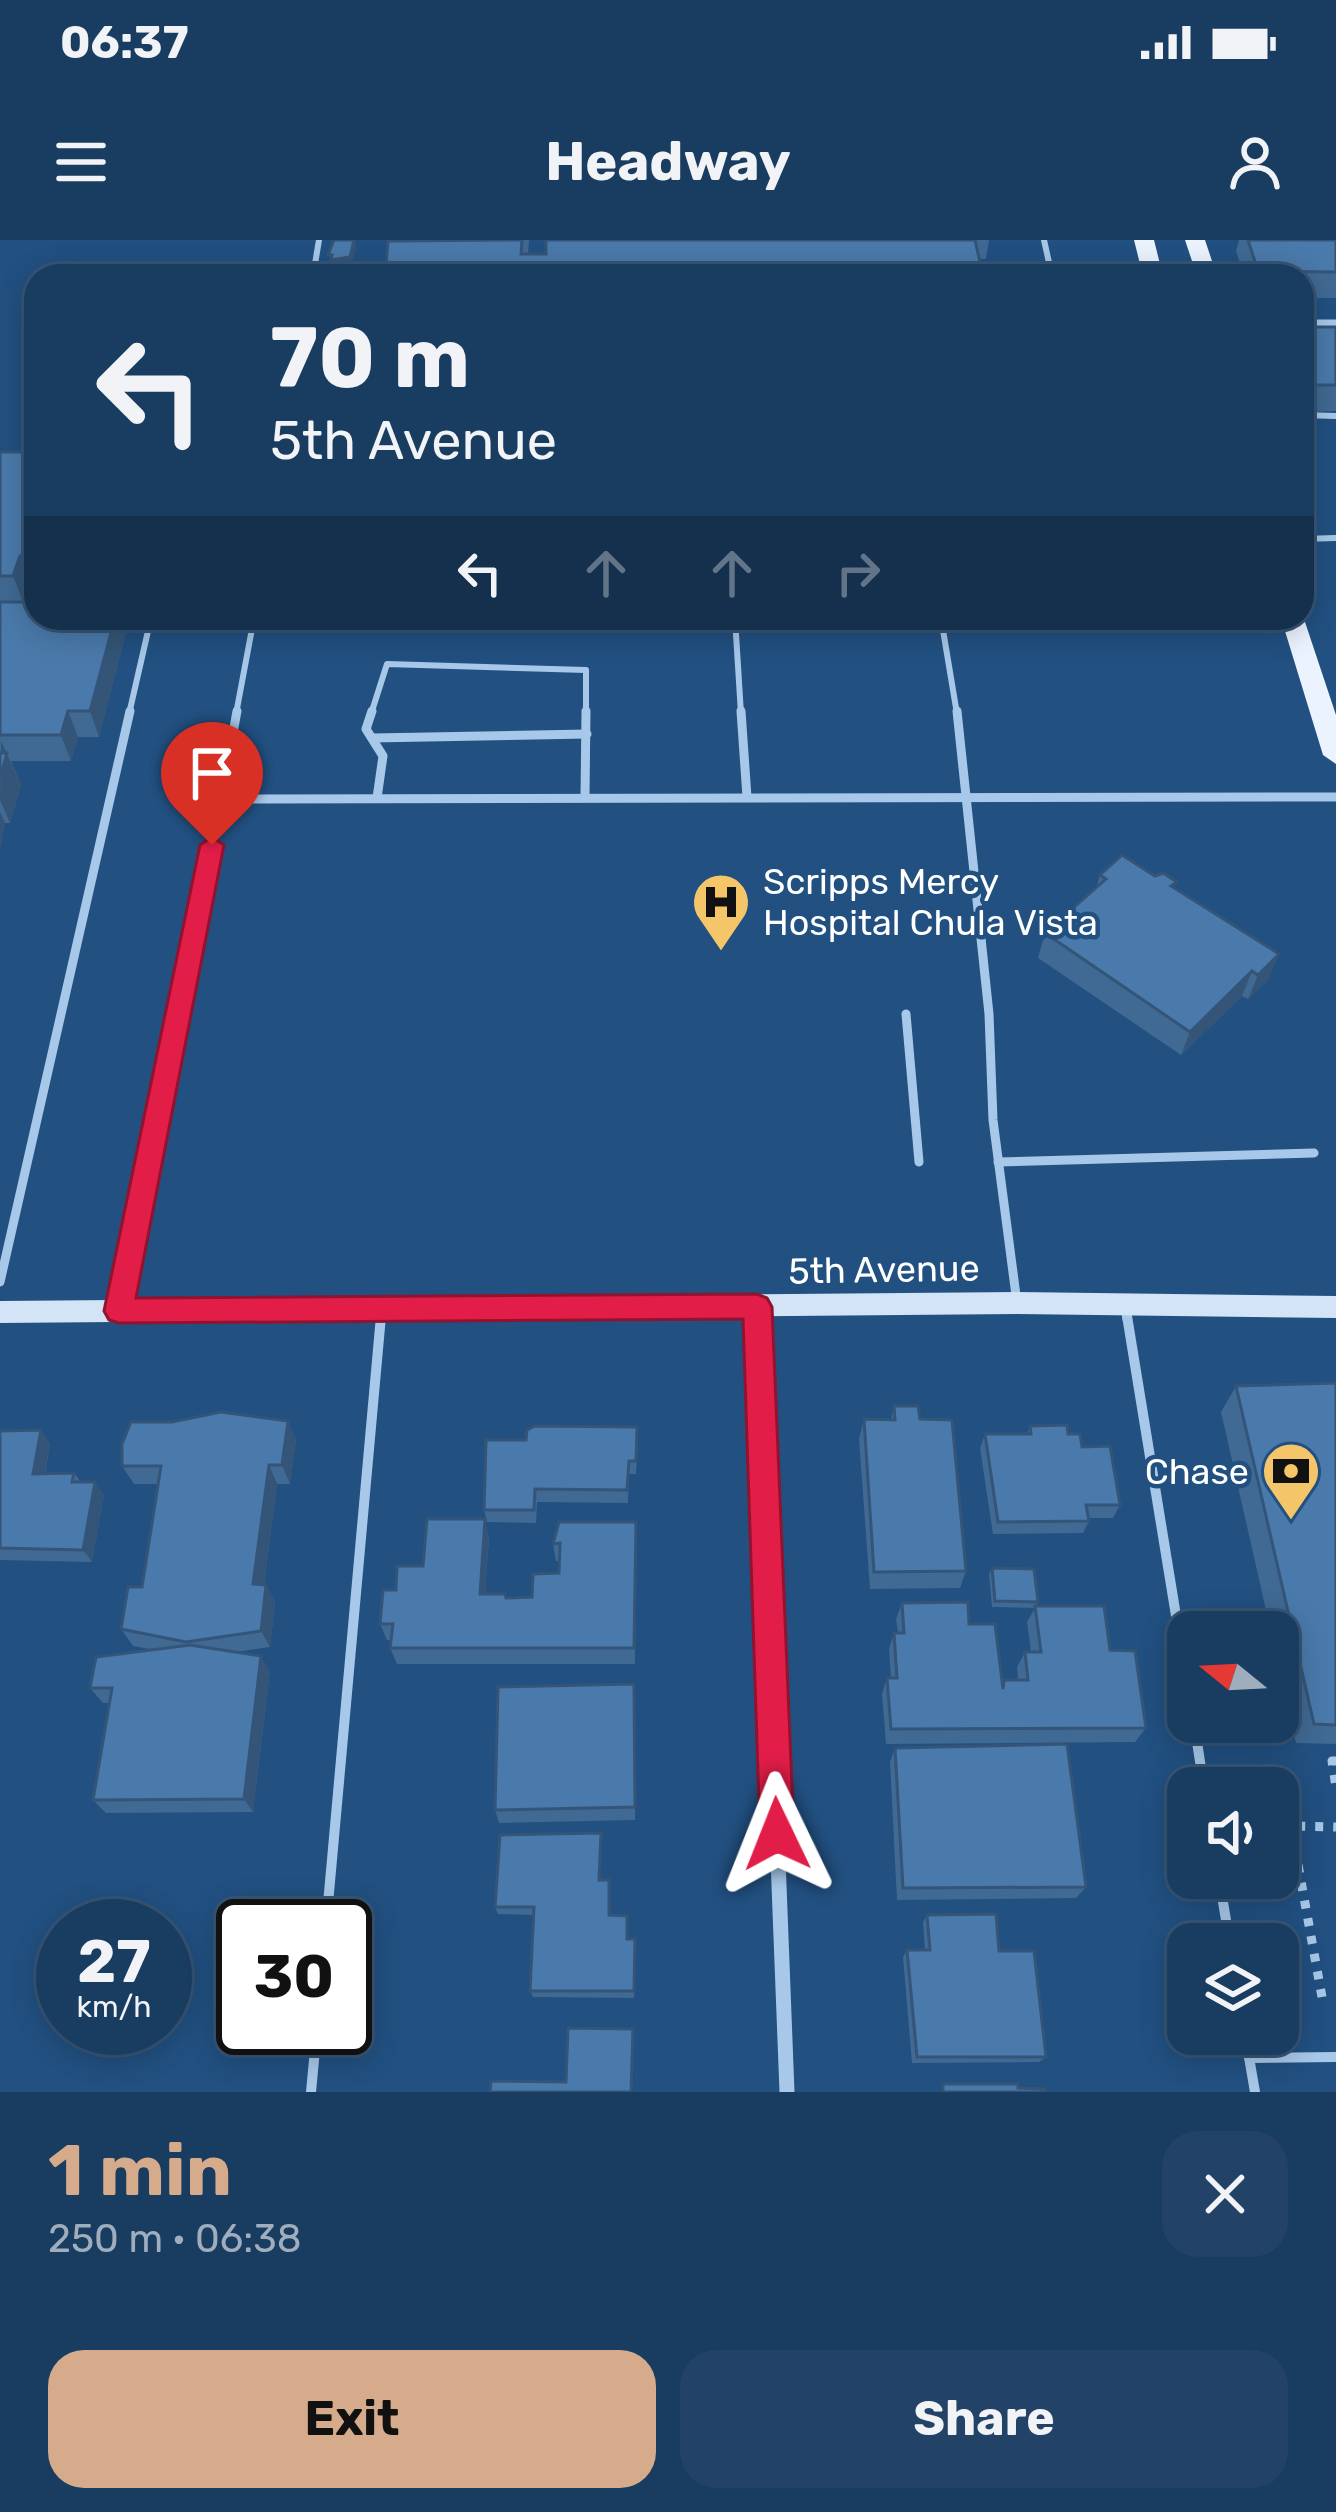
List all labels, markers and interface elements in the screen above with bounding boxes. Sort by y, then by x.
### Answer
text: 06:37 [60,16,188,69]
icon: menu [48,129,114,195]
icon: person [1222,129,1288,195]
text: Headway [545,130,791,194]
text: 70 m [270,308,470,408]
icon: left [72,312,228,468]
text: 5th Avenue [270,409,557,473]
icon: left [447,540,513,606]
icon: ahead [573,540,639,606]
icon: ahead [699,540,765,606]
icon: right [825,540,891,606]
pin [161,722,263,845]
icon: arrive [179,740,245,806]
place label: Scripps Mercy Hospital Chula Vista [763,860,1098,944]
hospital icon: Scripps Mercy Hospital Chula Vista [690,871,752,953]
street label: 5th Avenue [788,1246,980,1293]
bank icon: Chase [1260,1440,1322,1522]
place label: Chase [1145,1450,1249,1493]
north arrow [1167,1611,1299,1743]
map controls [1167,1611,1299,2055]
button: sound [1167,1767,1299,1899]
position arrow [714,1771,840,1897]
speed limit sign: 30 [216,1899,372,2055]
button: layers [1167,1923,1299,2055]
text: 27 [77,1926,151,1997]
text: km/h [77,1989,151,2025]
text: 1 min [48,2128,232,2213]
button: close [1162,2131,1288,2257]
text: 250 m · 06:38 [48,2216,302,2262]
button: Exit [48,2350,656,2488]
button: Share [680,2350,1288,2488]

